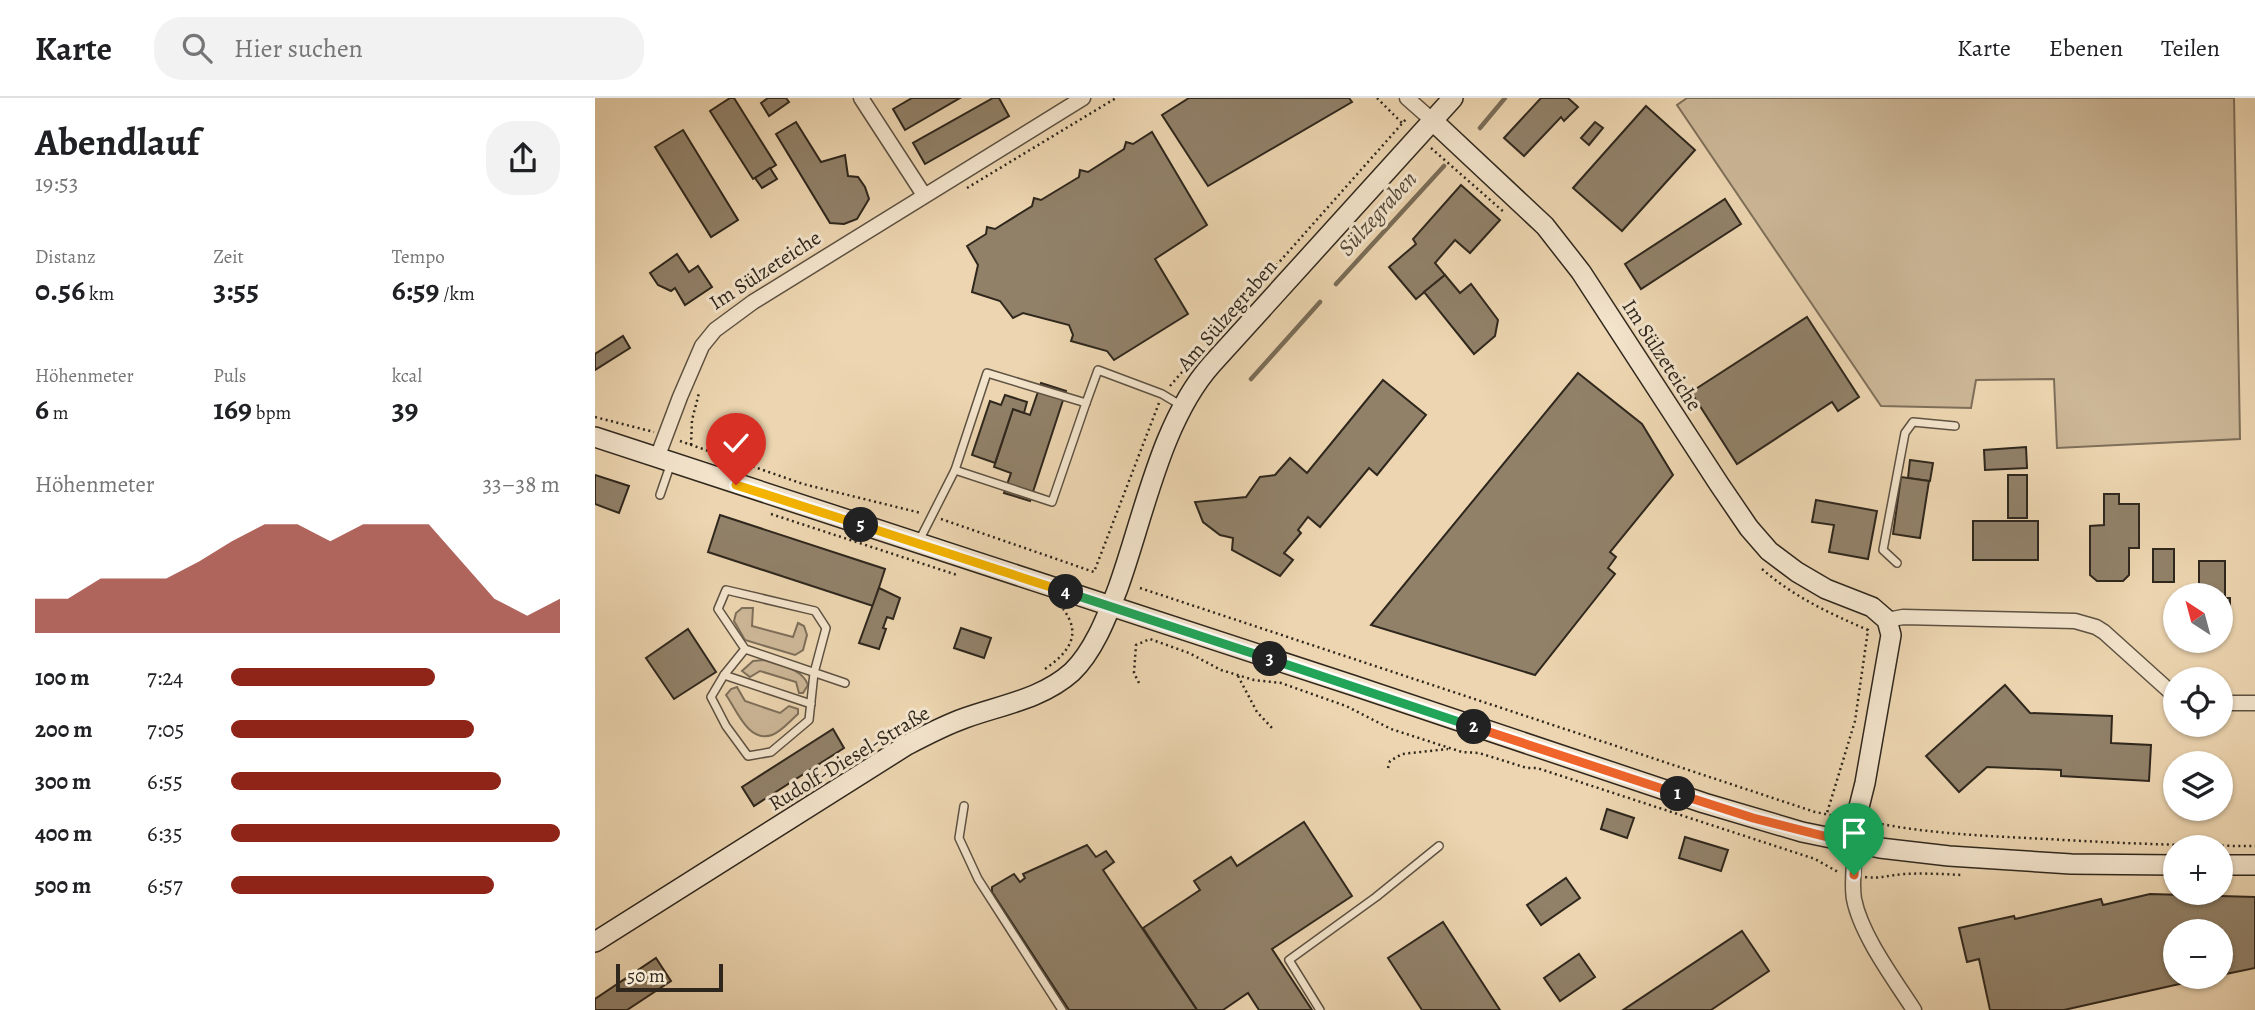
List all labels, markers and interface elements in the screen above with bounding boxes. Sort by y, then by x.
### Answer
search box [154,17,644,80]
text: Karte [35,26,112,71]
icon: search [178,29,216,67]
text: Hier suchen [234,31,363,66]
text: Karte [1957,32,2011,64]
text: Ebenen [2049,32,2123,64]
text: Teilen [2161,32,2220,64]
text: Abendlauf [35,116,199,168]
button: share [486,121,560,195]
water label: Sülzegraben [1331,164,1424,263]
text: 19:53 [35,168,78,199]
street label: Im Sülzeteiche [704,224,826,316]
text: Distanz [35,244,96,270]
text: Zeit [213,244,244,270]
text: Tempo [392,244,445,270]
street label: Am Sülzegraben [1170,253,1283,378]
text: 0.56 [35,270,85,310]
text: 3:55 [213,270,259,310]
text: 6:59 [392,270,440,310]
text: km [85,281,114,307]
text: /km [440,281,475,307]
street label: Im Sülzeteiche [1616,294,1708,416]
text: Höhenmeter [35,363,134,389]
text: Puls [213,363,246,389]
text: kcal [392,363,422,389]
text: 6 [35,389,49,429]
text: 169 [213,389,252,429]
text: 39 [392,389,418,429]
text: m [49,400,69,426]
text: bpm [252,400,291,426]
pin [706,413,766,485]
icon: check [717,424,755,462]
text: Höhenmeter [35,469,155,500]
text: 33–38 m [482,469,560,500]
pin: 5 [843,508,879,542]
text: 5 [856,511,865,537]
pin: 4 [1049,574,1084,610]
text: 4 [1061,578,1070,604]
north arrow [2163,583,2233,653]
map controls [2163,583,2233,989]
pin: 3 [1253,642,1287,676]
text: 3 [1265,645,1274,671]
text: 100 m [35,662,90,693]
text: 7:24 [147,662,183,693]
button: locate [2163,667,2233,737]
street label: Rudolf-Diesel-Straße [763,699,935,817]
pin: 2 [1457,710,1491,744]
text: 2 [1469,713,1478,739]
text: 200 m [35,714,93,745]
text: 7:05 [147,714,184,745]
button: layers [2163,751,2233,821]
text: 300 m [35,766,91,797]
text: 6:55 [147,766,183,797]
pin: 1 [1661,776,1695,812]
text: 1 [1674,780,1681,806]
pin [1824,803,1884,875]
icon: arrive [1835,814,1873,852]
text: 400 m [35,818,92,849]
text: 6:35 [147,818,183,849]
button: + [2163,835,2233,905]
text: 500 m [35,870,91,901]
text: 6:57 [147,870,183,901]
button: − [2163,919,2233,989]
scale bar [616,961,723,993]
text: 50 m [627,963,665,989]

